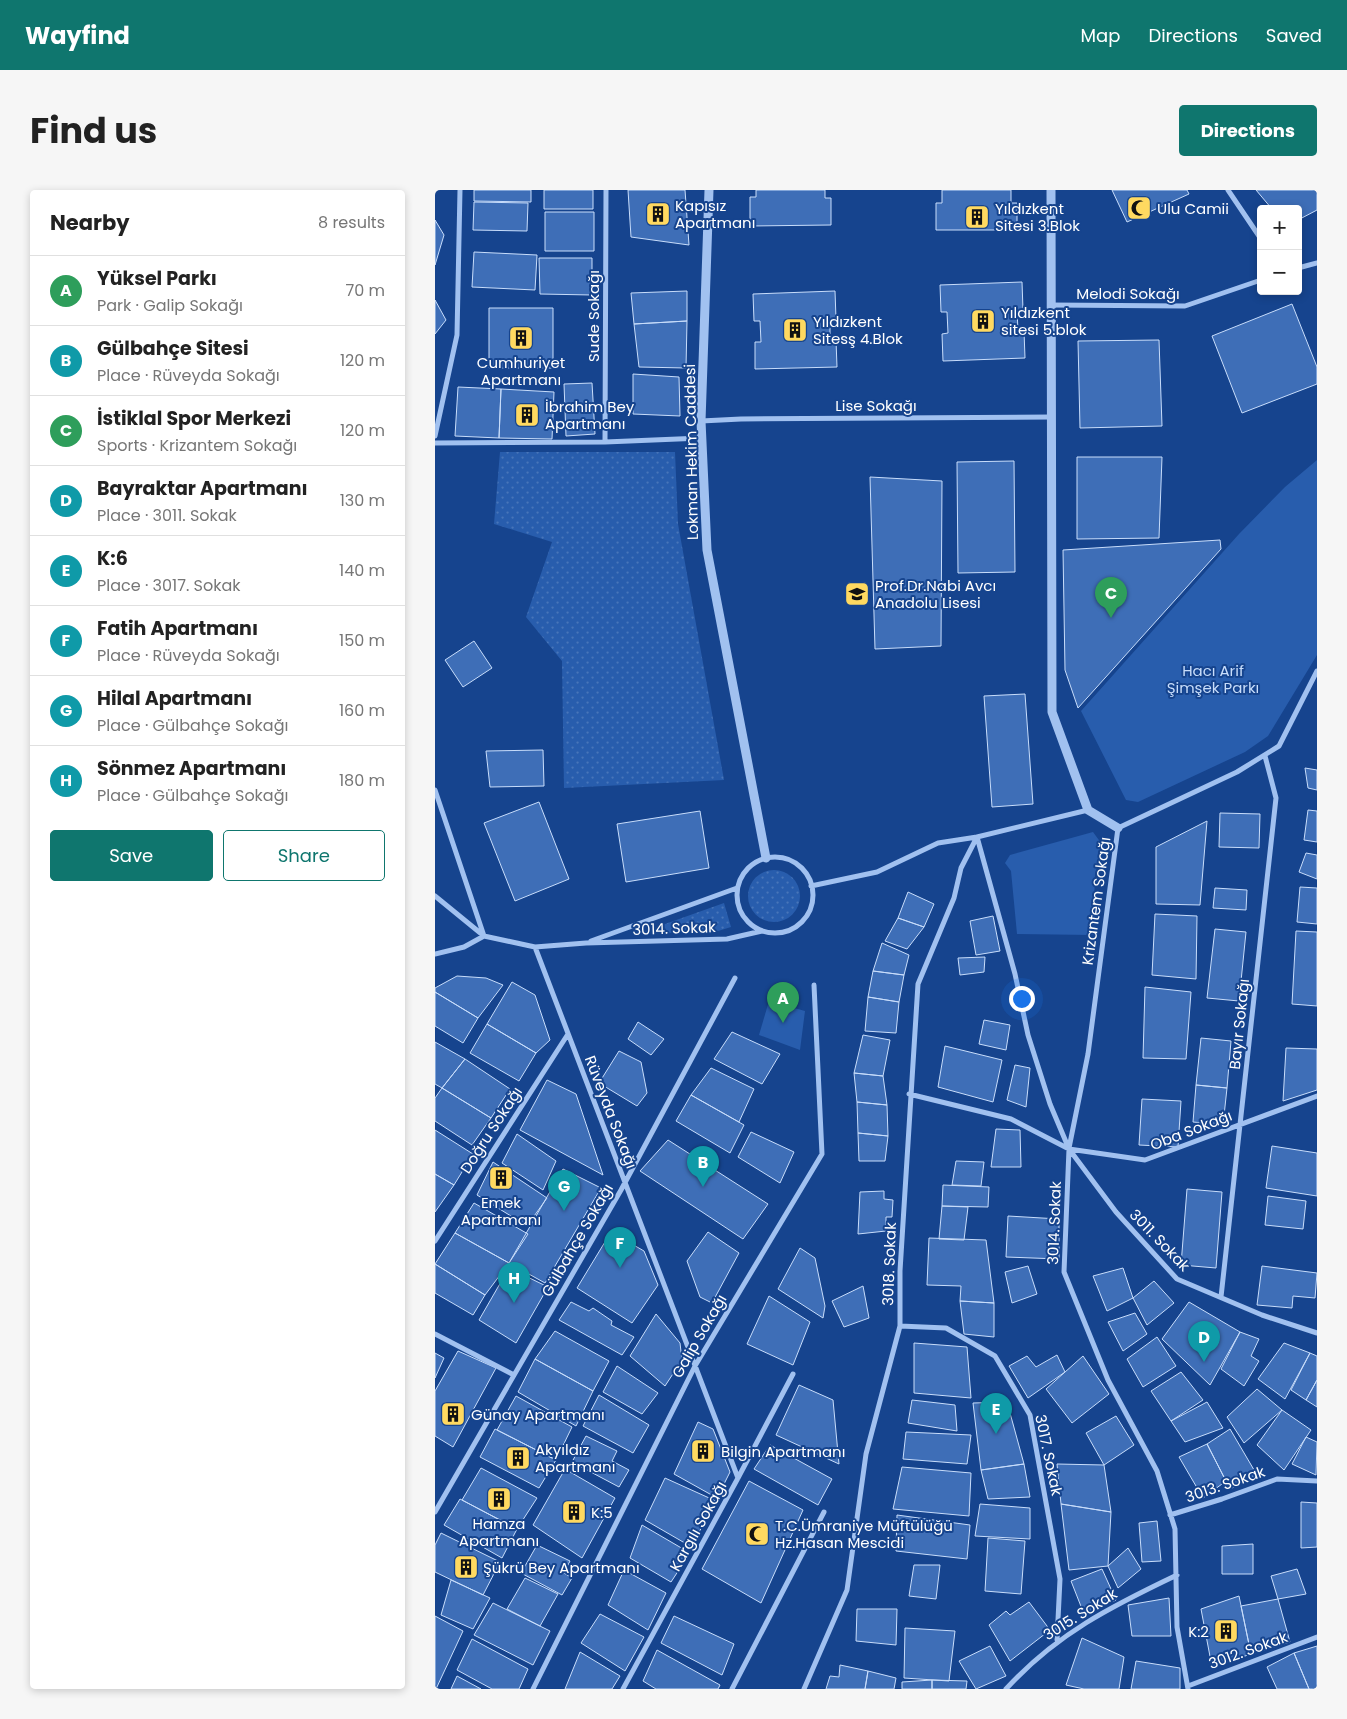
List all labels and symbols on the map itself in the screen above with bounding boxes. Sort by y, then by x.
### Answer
place label: Kapısız Apartmanı [675,195,755,233]
mosque icon: Ulu Camii [1126,195,1152,221]
place label: Yıldızkent Sitesi 3.Blok [995,198,1080,236]
place label: Ulu Camii [1157,198,1229,219]
building icon: Kapısız Apartmanı [645,201,671,227]
building icon: Yıldızkent Sitesi 3.Blok [964,204,990,230]
street label: Sude Sokağı [583,270,604,362]
street label: Melodi Sokağı [1076,283,1180,304]
place label: Yıldızkent sitesi 5.blok [1001,302,1087,340]
building icon: Yıldızkent sitesi 5.blok [970,308,996,334]
place label: Yıldızkent Sitesş 4.Blok [813,311,903,349]
building icon: Yıldızkent Sitesş 4.Blok [782,317,808,343]
building icon: Cumhuriyet Apartmanı [508,325,534,351]
place label: Cumhuriyet Apartmanı [477,352,565,390]
street label: Lokman Hekim Caddesi [679,364,703,540]
street label: Lise Sokağı [835,395,917,416]
place label: İbrahim Bey Apartmanı [545,396,635,434]
building icon: İbrahim Bey Apartmanı [514,402,540,428]
place label: Prof.Dr.Nabi Avcı Anadolu Lisesi [875,575,996,613]
pin: C [1095,577,1127,618]
school or university icon: Prof.Dr.Nabi Avcı Anadolu Lisesi [844,581,870,607]
park label: Hacı Arif Şimşek Parkı [1167,660,1259,698]
street label: Krizantem Sokağı [1077,836,1115,966]
street label: 3014. Sokak [632,916,716,940]
street label: Bayır Sokağı [1224,978,1254,1070]
pin: A [767,982,799,1023]
your location [1009,986,1035,1012]
street label: Rüveyda Sokağı [580,1053,642,1171]
street label: Doğru Sokağı [455,1082,527,1178]
street label: Oba Sokağı [1147,1105,1235,1155]
pin: B [687,1146,719,1187]
building icon: Emek Apartmanı [488,1165,514,1191]
pin: G [548,1170,580,1211]
street label: Gülbahçe Sokağı [537,1180,617,1300]
street label: 3014. Sokak [1042,1181,1066,1265]
place label: Emek Apartmanı [461,1192,541,1230]
street label: 3011. Sokak [1125,1204,1195,1276]
street label: 3018. Sokak [877,1222,901,1306]
pin: F [604,1227,636,1268]
pin: H [498,1262,530,1303]
street label: Galip Sokağı [667,1290,731,1382]
pin: D [1188,1321,1220,1362]
pin: E [980,1393,1012,1434]
building icon: Günay Apartmanı [440,1401,466,1427]
place label: Günay Apartmanı [471,1404,605,1425]
street label: 3017. Sokak [1030,1413,1068,1498]
building icon: Bilgin Apartmanı [690,1438,716,1464]
place label: Akyıldız Apartmanı [535,1439,615,1477]
place label: Bilgin Apartmanı [721,1441,845,1462]
building icon: Akyıldız Apartmanı [505,1445,531,1471]
street label: 3013. Sokak [1182,1460,1268,1507]
street label: Kargılı Sokağı [665,1477,731,1575]
building icon: Hamza Apartmanı [486,1486,512,1512]
building icon: K:5 [561,1499,587,1525]
place label: K:5 [591,1502,613,1523]
place label: Hamza Apartmanı [459,1513,539,1551]
place label: T.C.Ümraniye Müftülüğü Hz.Hasan Mescidi [775,1515,953,1553]
mosque icon: T.C.Ümraniye Müftülüğü Hz.Hasan Mescidi [744,1521,770,1547]
building icon: Şükrü Bey Apartmanı [453,1554,479,1580]
place label: Şükrü Bey Apartmanı [483,1557,640,1578]
street label: 3015. Sokak [1039,1583,1121,1645]
building icon: K:2 [1213,1618,1239,1644]
place label: K:2 [1188,1621,1209,1642]
street label: 3012. Sokak [1205,1626,1291,1674]

